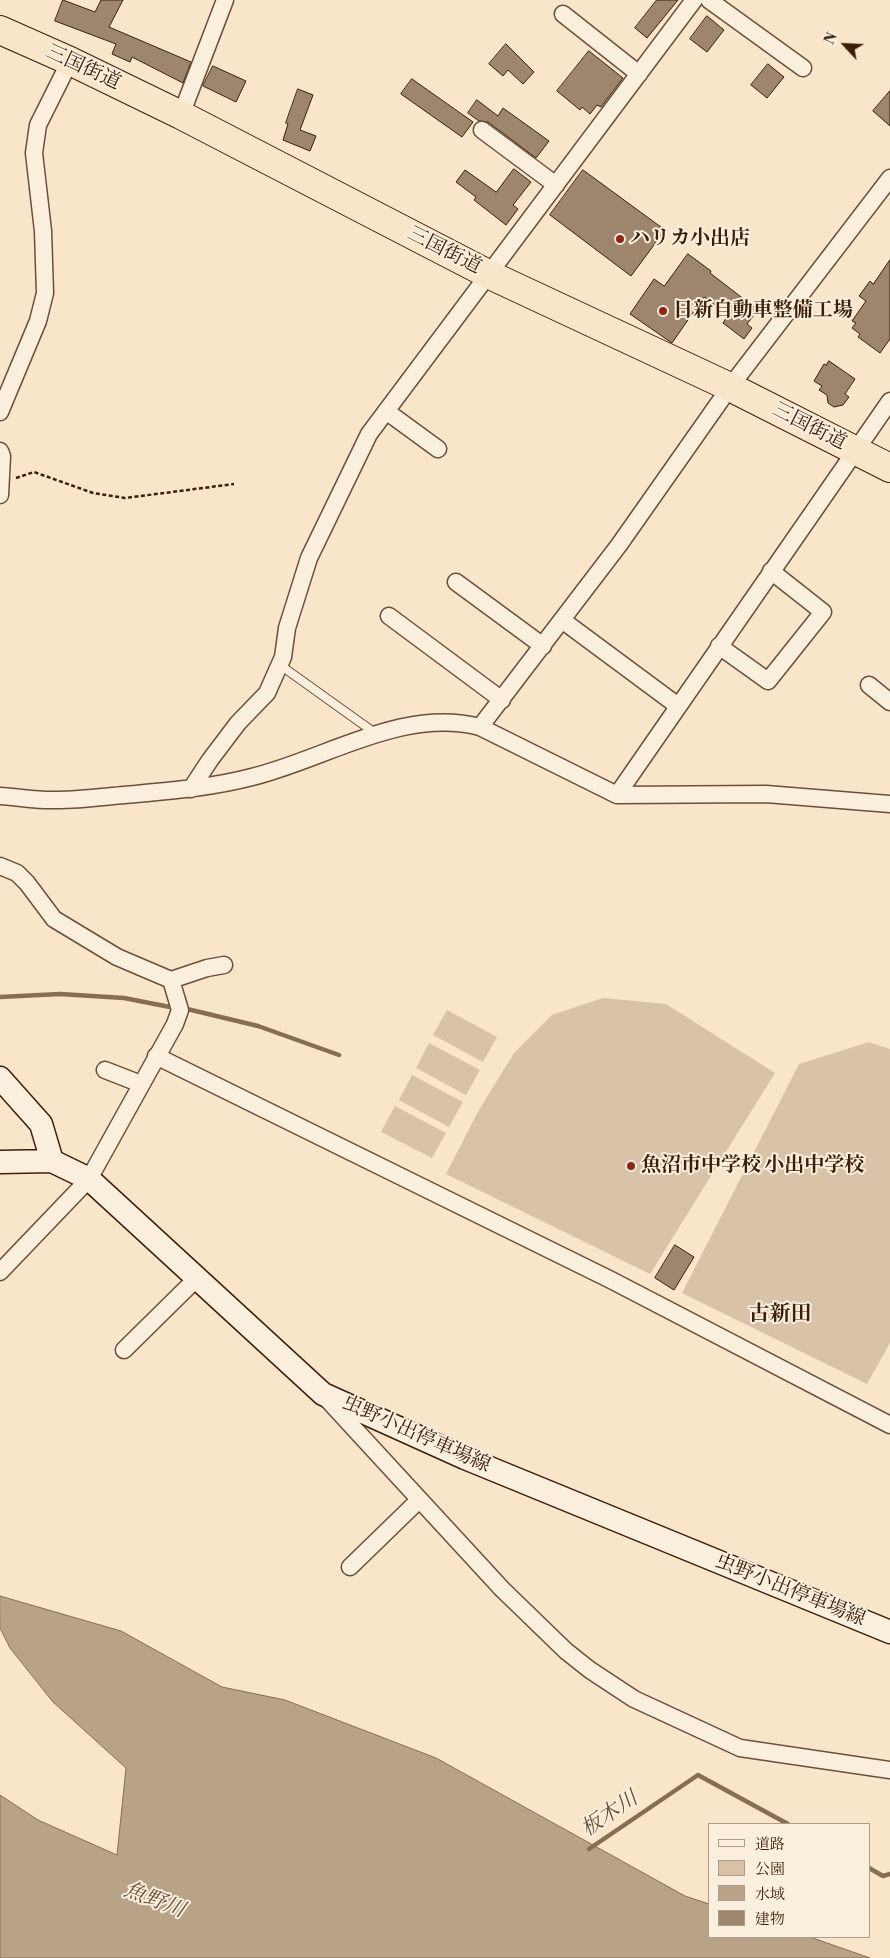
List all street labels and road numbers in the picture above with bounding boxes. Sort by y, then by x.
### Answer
street label: 三国街道 [42,40,124,96]
street label: 三国街道 [403,222,485,280]
street label: 三国街道 [768,398,850,456]
street label: 虫野小出停車場線 [338,1391,494,1479]
street label: 虫野小出停車場線 [711,1550,869,1632]

